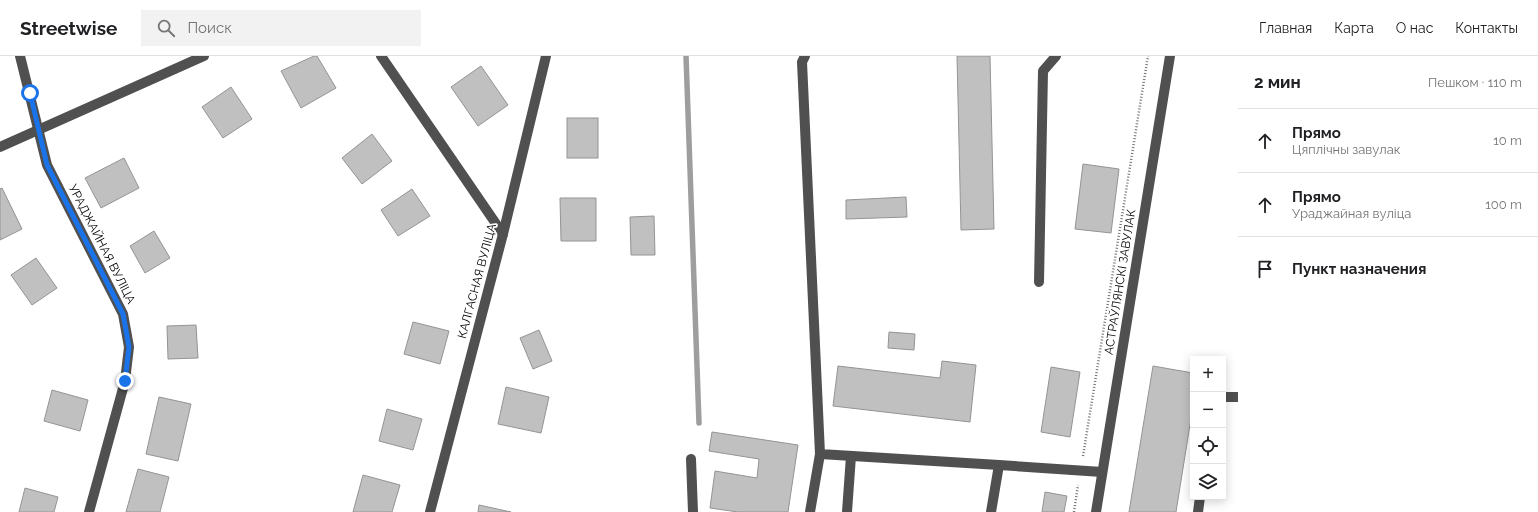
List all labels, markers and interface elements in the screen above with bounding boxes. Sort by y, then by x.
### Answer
search box [141,10,421,46]
text: Streetwise [20,17,117,39]
icon: search [155,17,177,39]
text: Поиск [187,19,232,37]
text: Главная [1259,20,1312,36]
text: Карта [1334,20,1374,36]
text: О нас [1396,20,1433,36]
text: Контакты [1455,20,1518,36]
text: 2 мин [1254,72,1301,92]
text: Пешком · 110 m [1428,75,1522,90]
route start [21,84,39,102]
text: Прямо [1292,124,1341,142]
icon: ahead [1254,130,1276,152]
text: 10 m [1493,133,1522,148]
text: Цяплічны завулак [1292,142,1401,157]
street label: УРАДЖАЙНАЯ ВУЛІЦА [66,182,138,306]
text: Прямо [1292,188,1341,206]
icon: ahead [1254,194,1276,216]
text: 100 m [1485,197,1522,212]
text: Ураджайная вуліца [1292,206,1411,221]
street label: АСТРАЎЛЯНСКІ ЗАВУЛАК [1102,208,1138,356]
street label: КАЛГАСНАЯ ВУЛІЦА [455,222,499,340]
icon: arrive [1254,258,1276,280]
text: Пункт назначения [1292,260,1426,278]
map controls [1190,356,1226,500]
button: + [1190,356,1226,392]
route end [116,372,134,390]
button: − [1190,392,1226,428]
button: locate [1190,428,1226,464]
button: layers [1190,464,1226,500]

